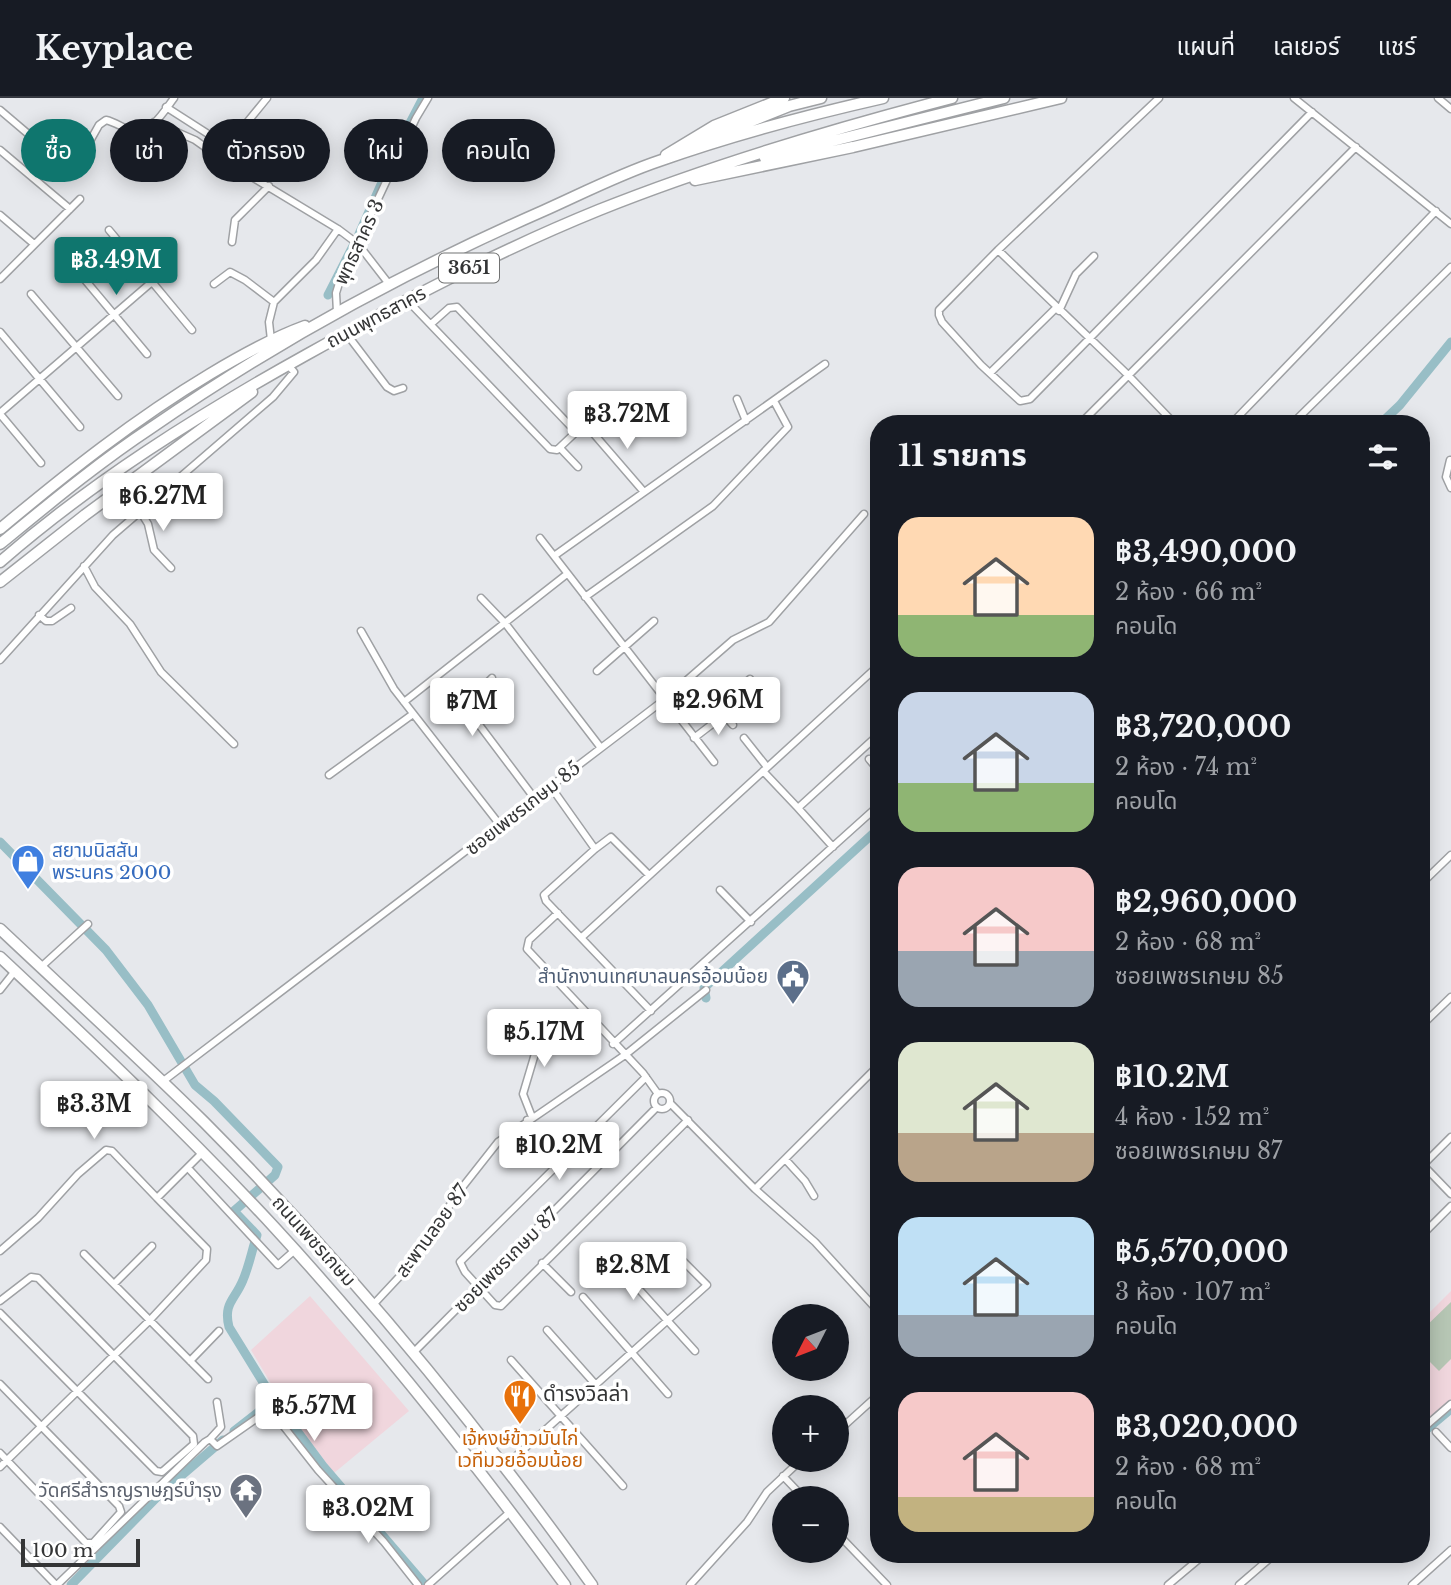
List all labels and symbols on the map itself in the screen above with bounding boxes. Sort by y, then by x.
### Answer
street label: พุทธสาคร 3 [329,196,389,288]
pin: ฿3.49M [59,238,173,297]
road number: 3651 [439,253,499,282]
street label: ถนนพุทธสาคร [322,281,430,353]
pin: ฿3.72M [570,392,684,451]
pin: ฿6.27M [106,474,220,533]
pin: ฿7M [438,678,506,738]
pin: ฿2.96M [661,678,775,737]
street label: ซอยเพชรเกษม 85 [461,756,585,860]
place label: สยามนิสสัน พระนคร 2000 [52,839,171,884]
shop icon: สยามนิสสัน พระนคร 2000 [9,842,47,891]
public building icon: สำนักงานเทศบาลนครอ้อมน้อย [774,957,812,1006]
place label: สำนักงานเทศบาลนครอ้อมน้อย [538,965,768,988]
pin: ฿5.17M [487,1010,601,1069]
pin: ฿3.3M [45,1082,143,1141]
pin: ฿10.2M [502,1122,616,1182]
street label: สะพานลอย 87 [391,1180,474,1282]
street label: ถนนเพชรเกษม [267,1191,361,1291]
street label: ซอยเพชรเกษม 87 [449,1203,563,1317]
pin: ฿2.8M [584,1242,682,1302]
north arrow [772,1304,849,1381]
restaurant icon: เจ้หงษ์ข้าวมันไก่ เวทีมวยอ้อมน้อย [501,1377,539,1426]
district label: ดำรงวิลล่า [543,1381,629,1407]
pin: ฿5.57M [257,1384,371,1443]
place label: เจ้หงษ์ข้าวมันไก่ เวทีมวยอ้อมน้อย [457,1427,583,1472]
temple icon: วัดศรีสําราญราษฎร์บํารุง [227,1471,265,1520]
place label: วัดศรีสําราญราษฎร์บํารุง [38,1479,222,1502]
pin: ฿3.02M [311,1486,425,1545]
scale bar [21,1536,140,1568]

